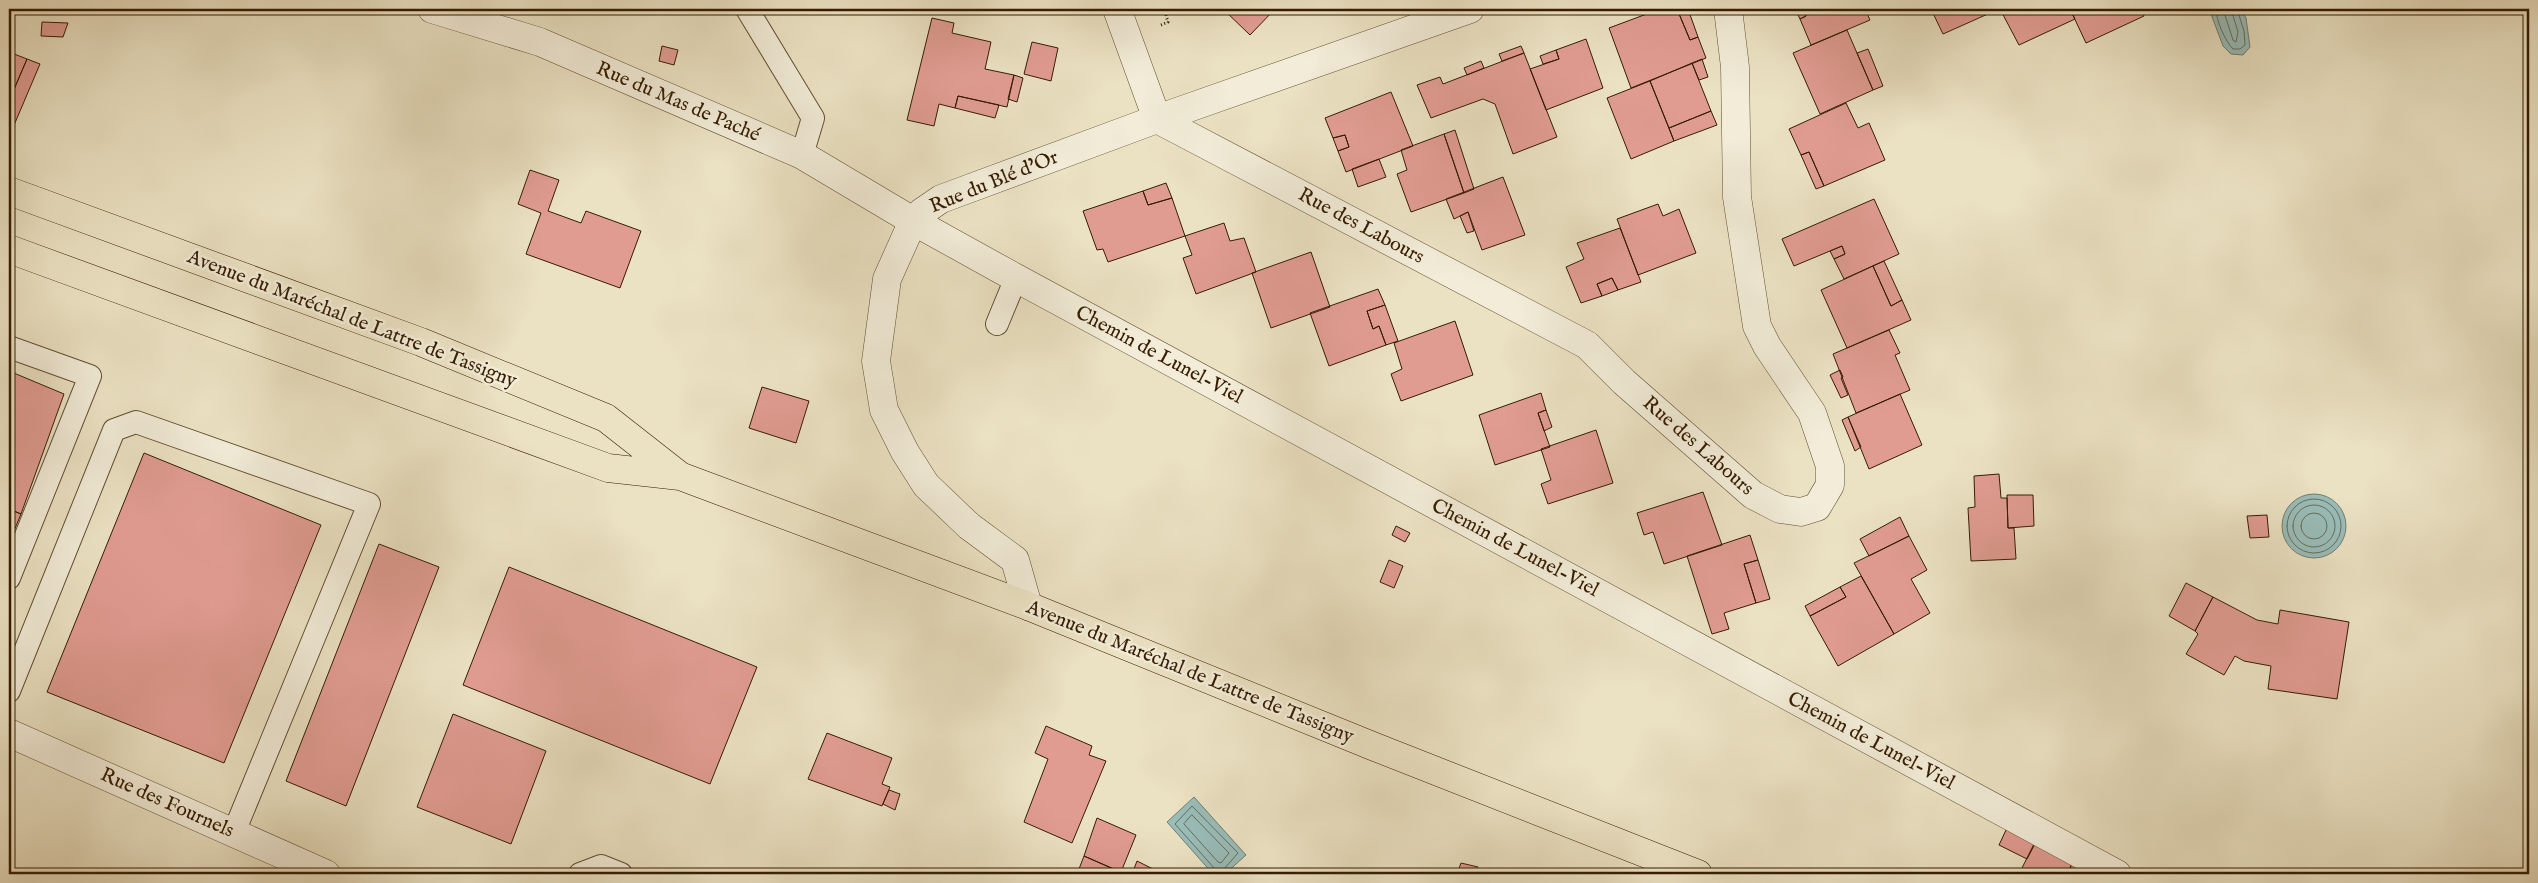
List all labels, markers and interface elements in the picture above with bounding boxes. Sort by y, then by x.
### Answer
street label: Rue du Mas de Paché [592,56,764,148]
street label: Rue du Blé d'Or [926,145,1063,219]
street label: Rue des Labours [1294,182,1428,270]
street label: Avenue du Maréchal de Lattre de Tassigny [183,244,520,394]
street label: Chemin de Lunel-Viel [1071,300,1248,410]
street label: Rue des Labours [1637,391,1759,501]
street label: Chemin de Lunel-Viel [1427,493,1604,603]
street label: Avenue du Maréchal de Lattre de Tassigny [1022,594,1357,749]
street label: Chemin de Lunel-Viel [1783,686,1960,796]
street label: Rue des Fournels [96,762,238,844]

